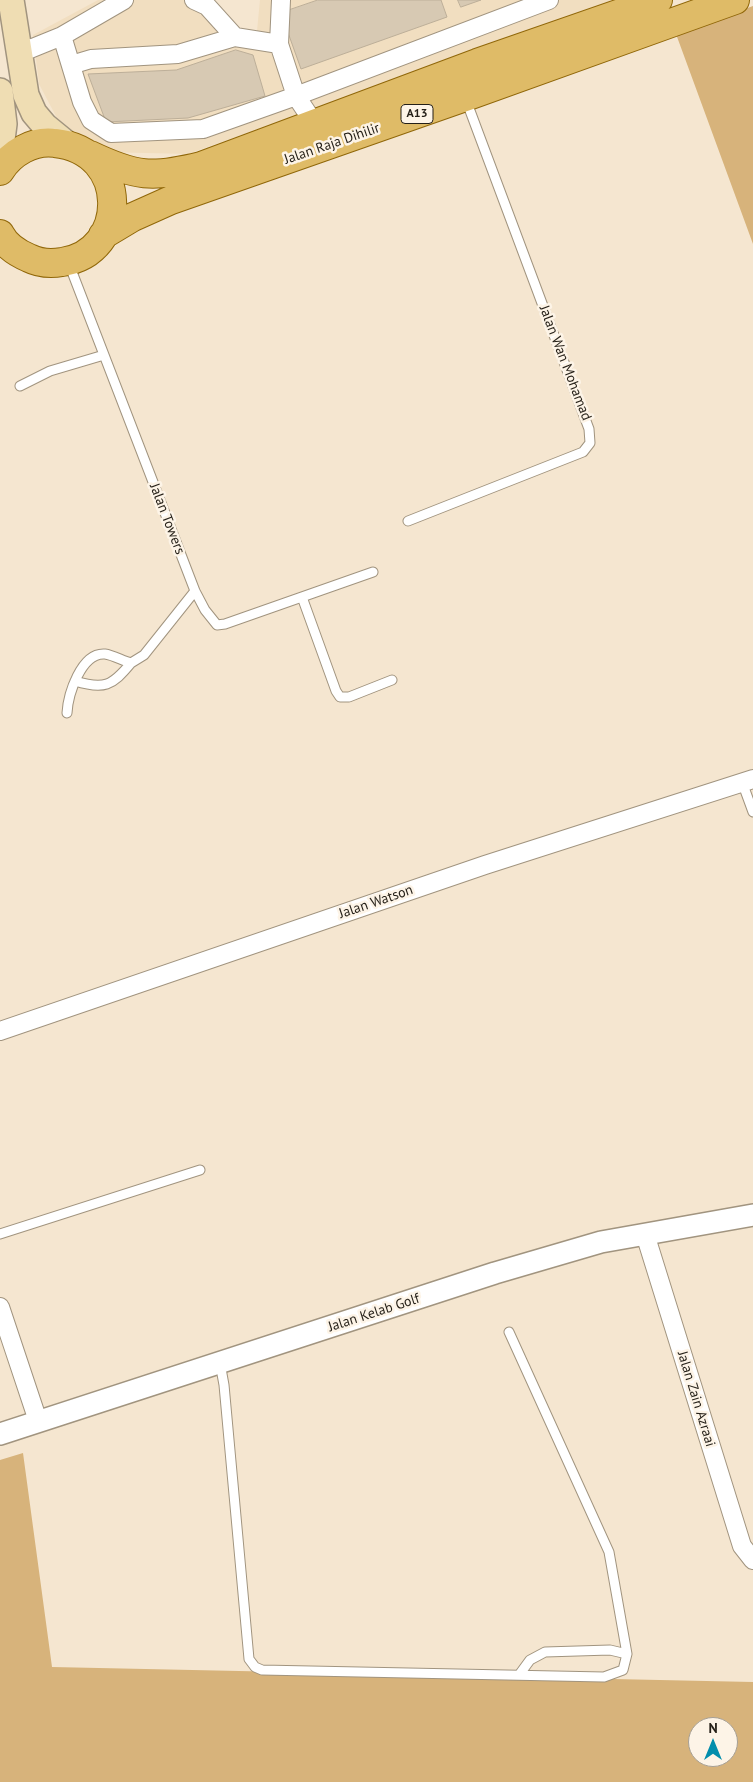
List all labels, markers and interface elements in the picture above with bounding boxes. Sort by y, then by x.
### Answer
road number: A13 [401,105,433,124]
street label: Jalan Raja Dihilir [282,120,382,168]
street label: Jalan Wan Mohamad [535,303,595,423]
street label: Jalan Towers [146,481,188,557]
street label: Jalan Watson [337,881,415,923]
street label: Jalan Kelab Golf [326,1290,422,1336]
street label: Jalan Zain Azraai [673,1349,719,1449]
north arrow [688,1717,738,1767]
text: N [708,1719,718,1737]

